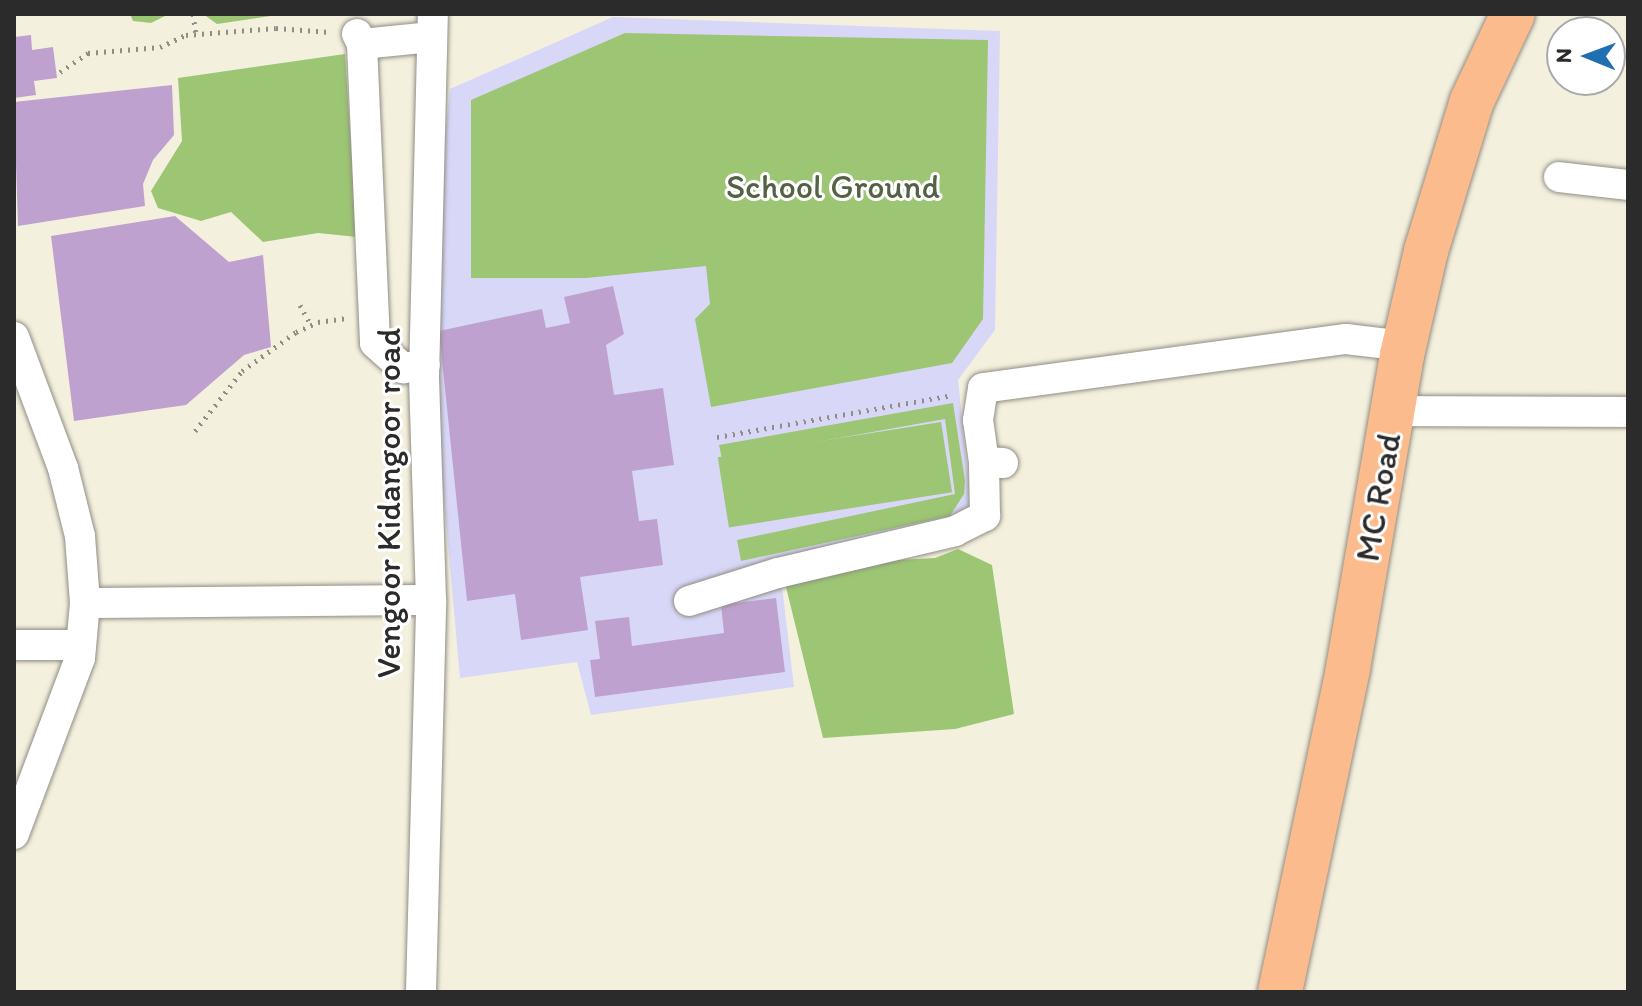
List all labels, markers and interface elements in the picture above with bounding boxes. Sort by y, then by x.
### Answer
north arrow [1546,16,1626,96]
text: N [1550,48,1577,63]
park label: School Ground [726,167,940,207]
street label: Vengoor Kidangoor road [369,328,409,678]
street label: MC Road [1347,430,1409,564]

